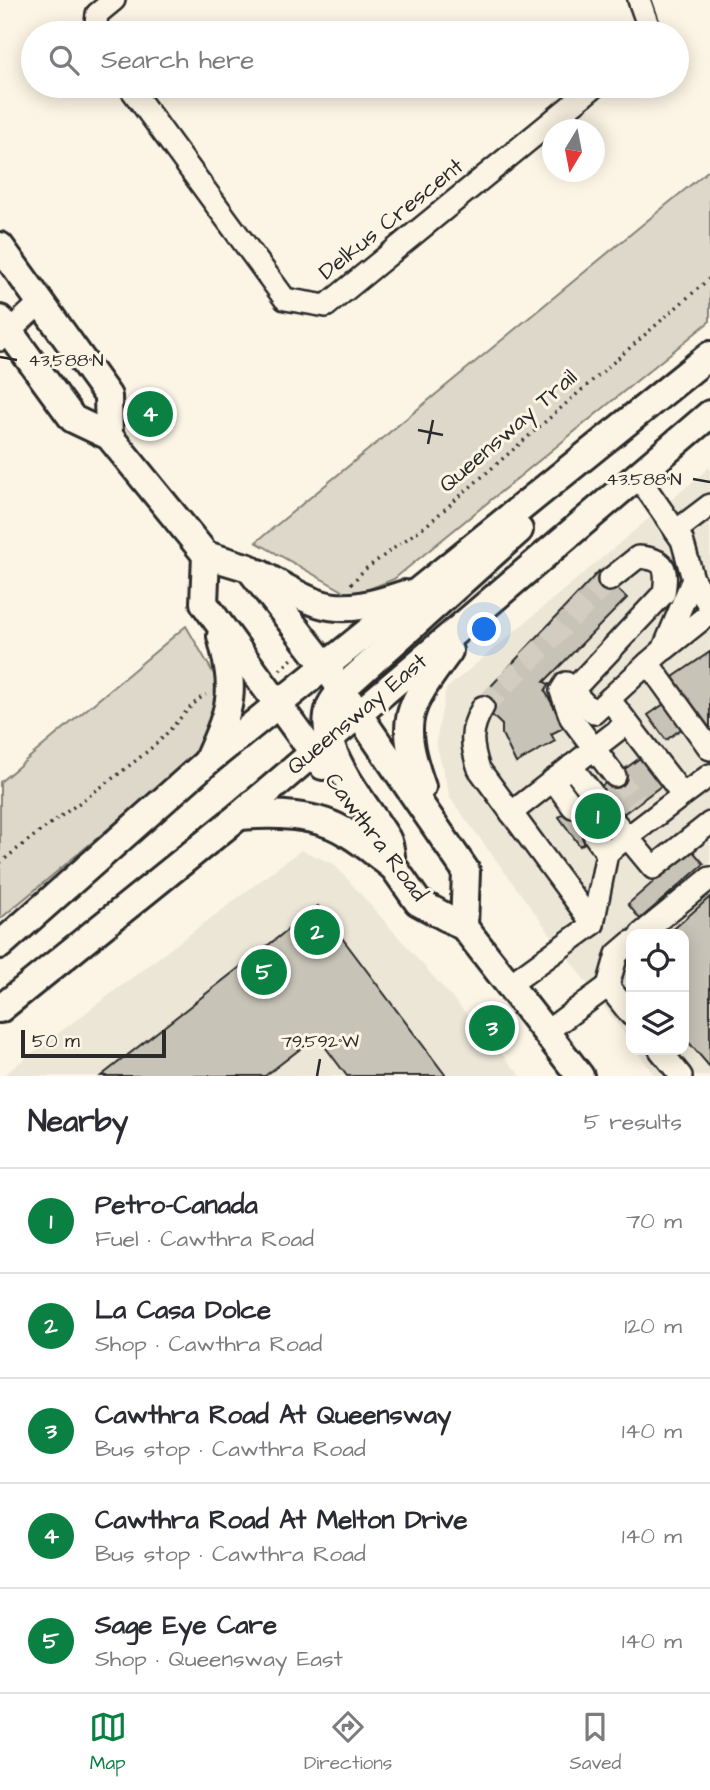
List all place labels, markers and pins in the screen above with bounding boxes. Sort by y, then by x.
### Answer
pin: 4 [127,388,173,440]
pin: 1 [575,790,621,842]
pin: 2 [294,906,340,958]
pin: 5 [241,946,287,998]
pin: 3 [469,1002,515,1054]

